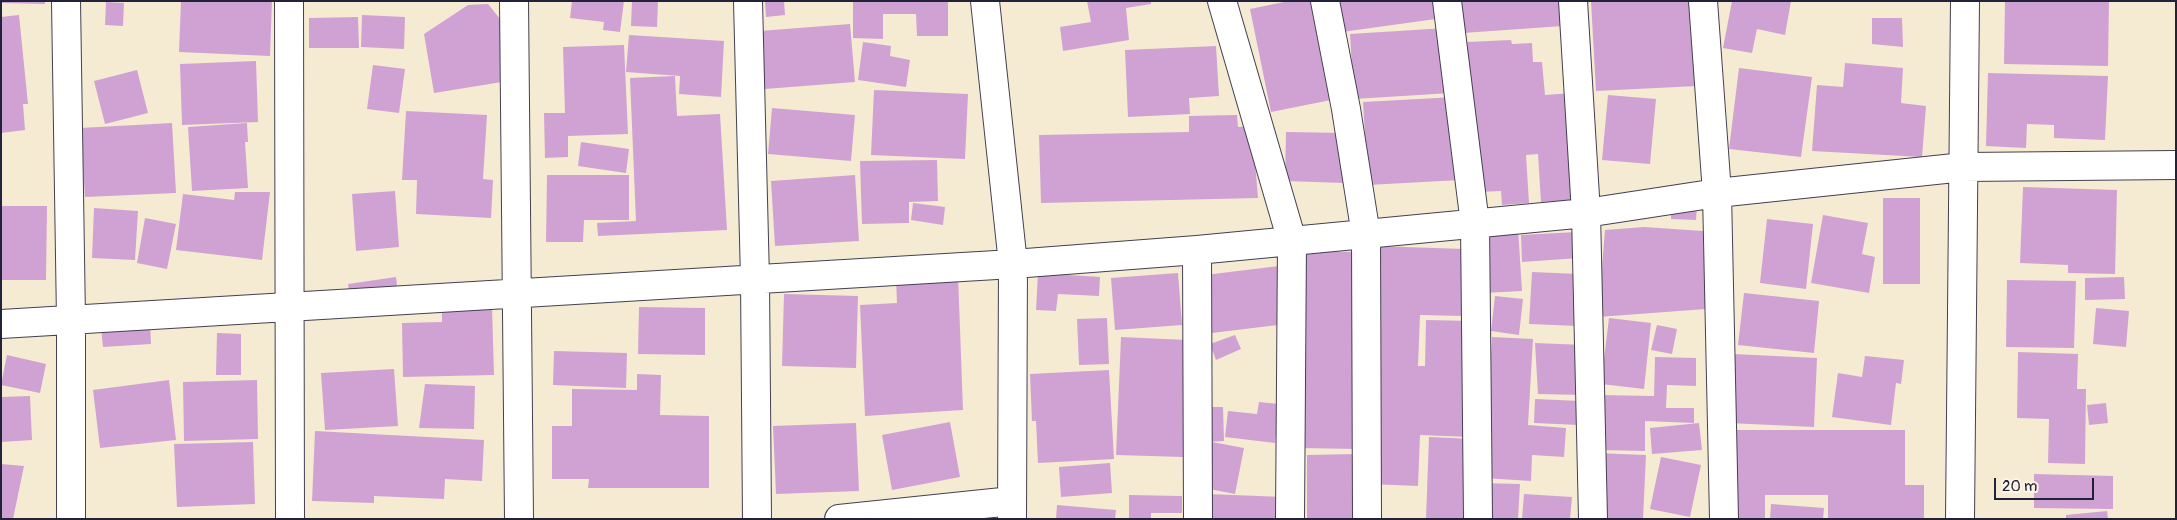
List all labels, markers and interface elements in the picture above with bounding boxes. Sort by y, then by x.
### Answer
scale bar [1997,468,2097,500]
text: 20 m [2002,477,2037,496]

